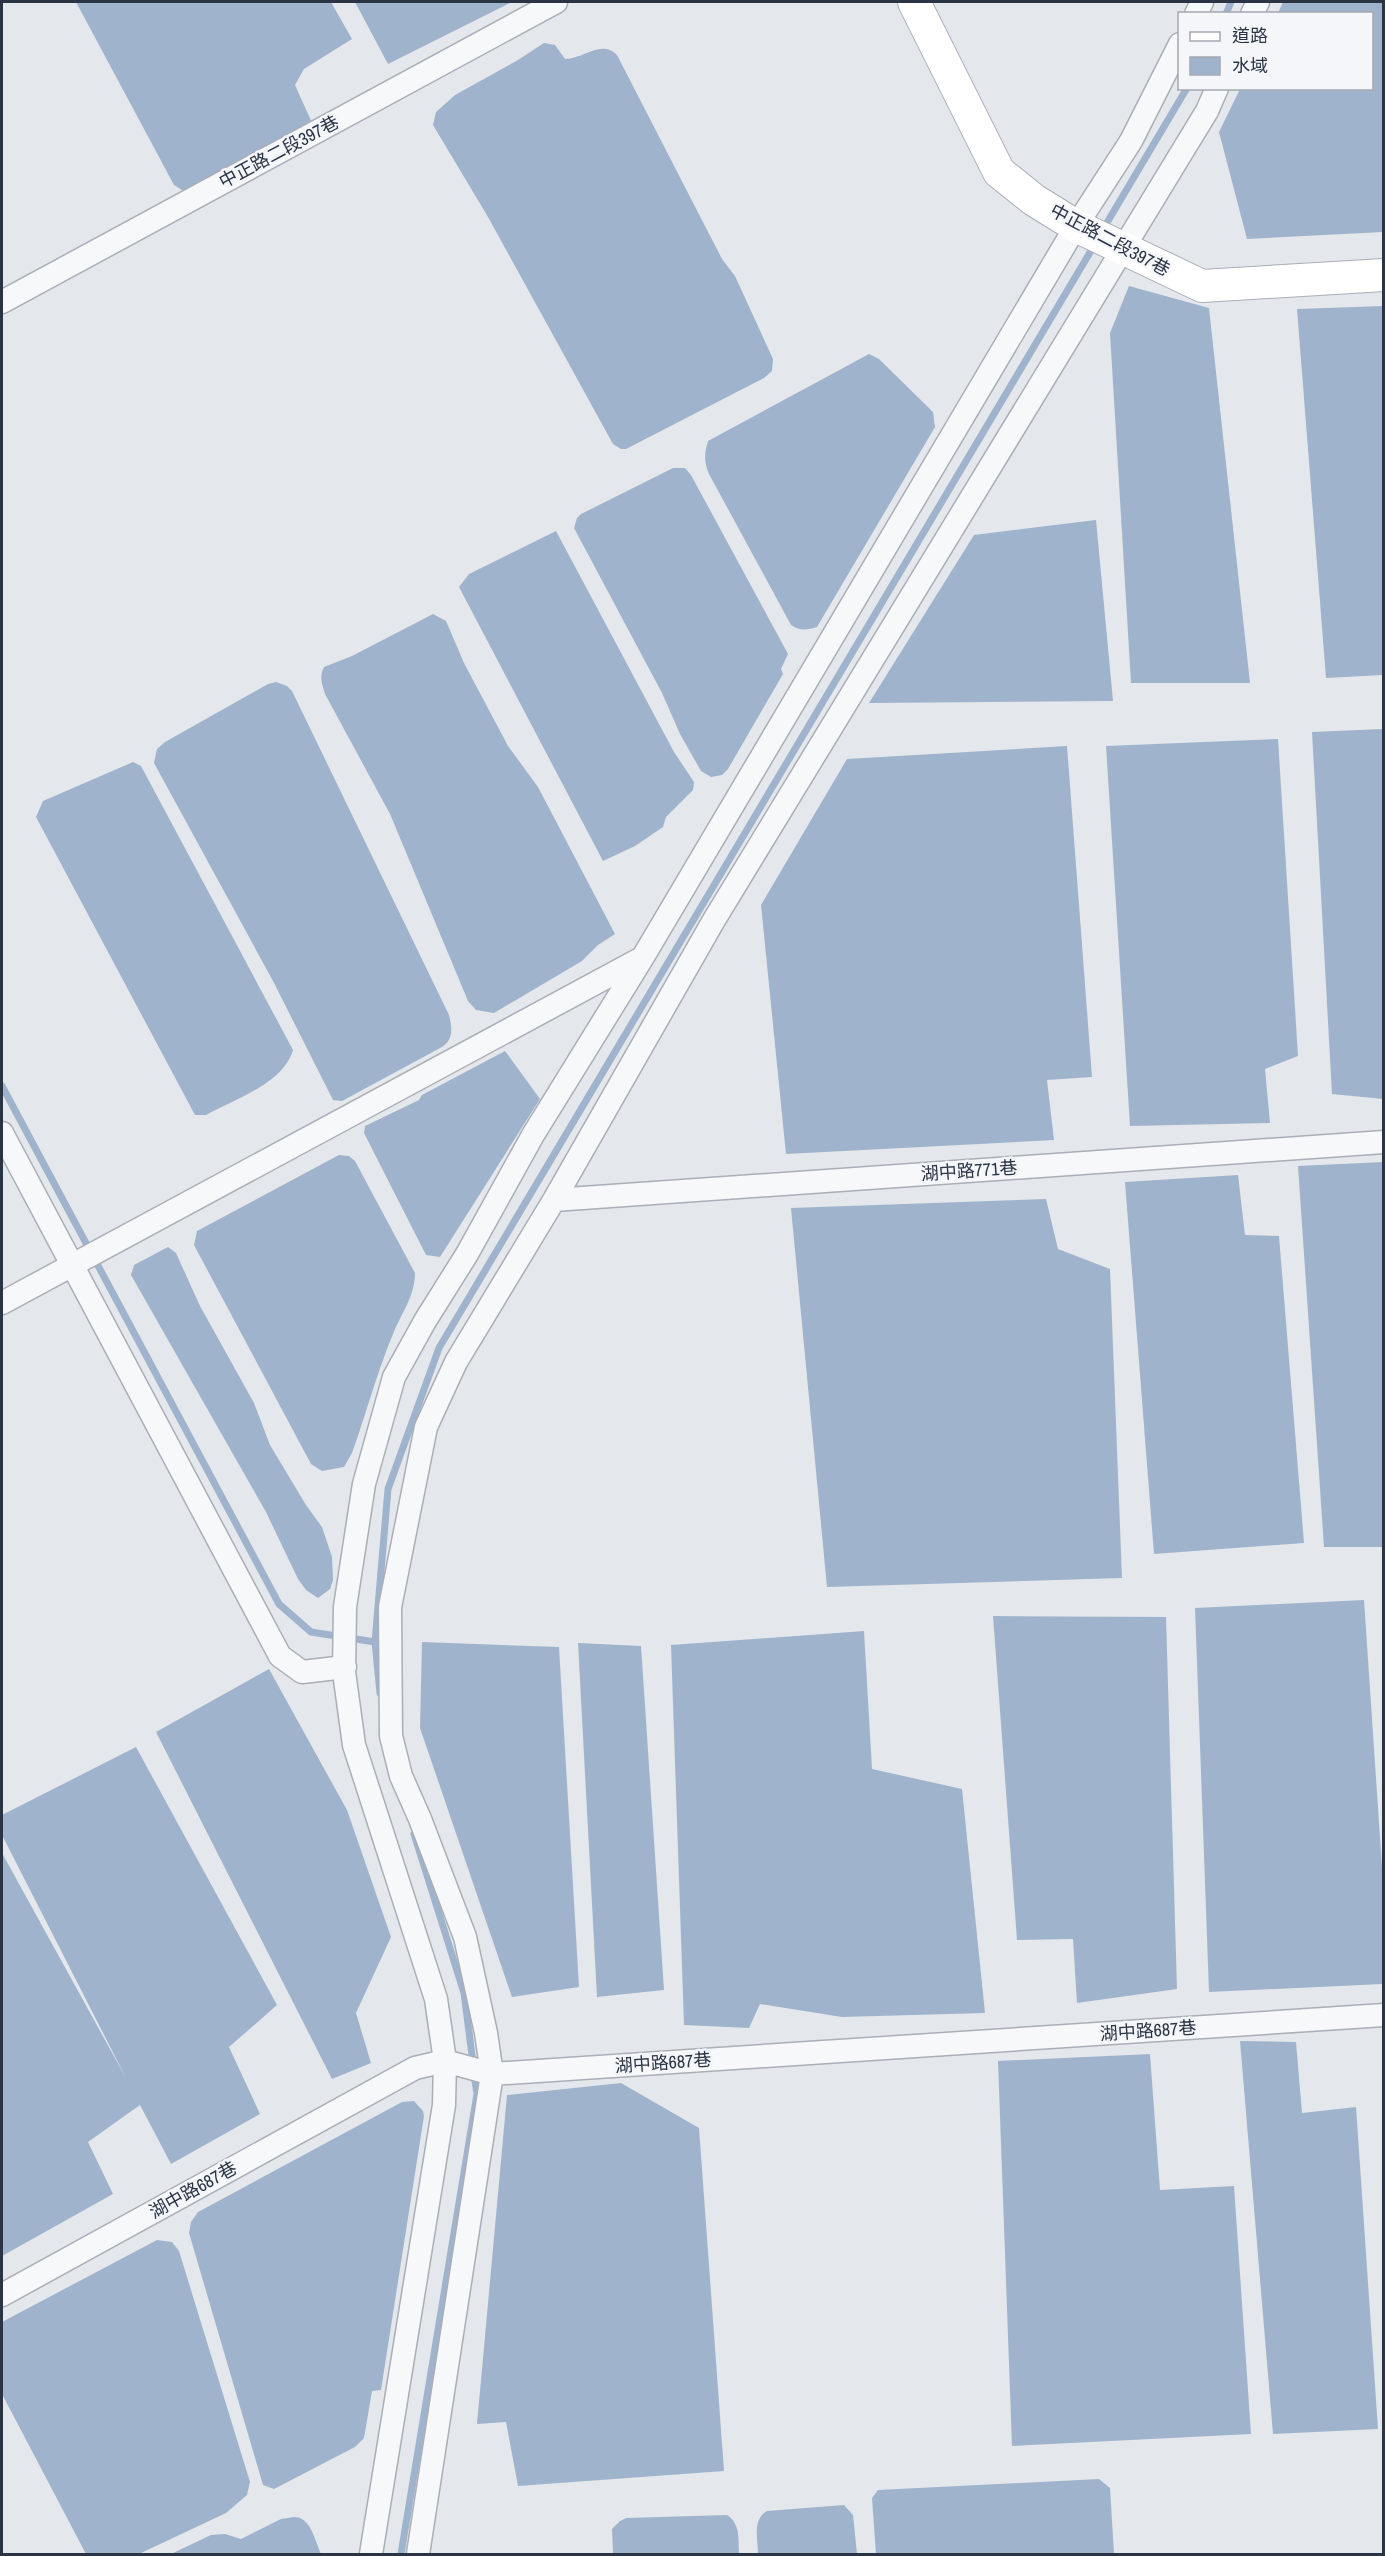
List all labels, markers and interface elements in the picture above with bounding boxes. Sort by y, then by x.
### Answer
legend [1178,12,1373,90]
text: 道路 [1232,23,1268,48]
text: 水域 [1232,53,1268,78]
street label: 中正路二段397巷 [214,109,343,194]
street label: 中正路二段397巷 [1046,197,1175,282]
street label: 湖中路771巷 [920,1155,1018,1186]
street label: 湖中路687巷 [1099,2015,1197,2046]
street label: 湖中路687巷 [614,2047,712,2078]
street label: 湖中路687巷 [144,2155,241,2224]

